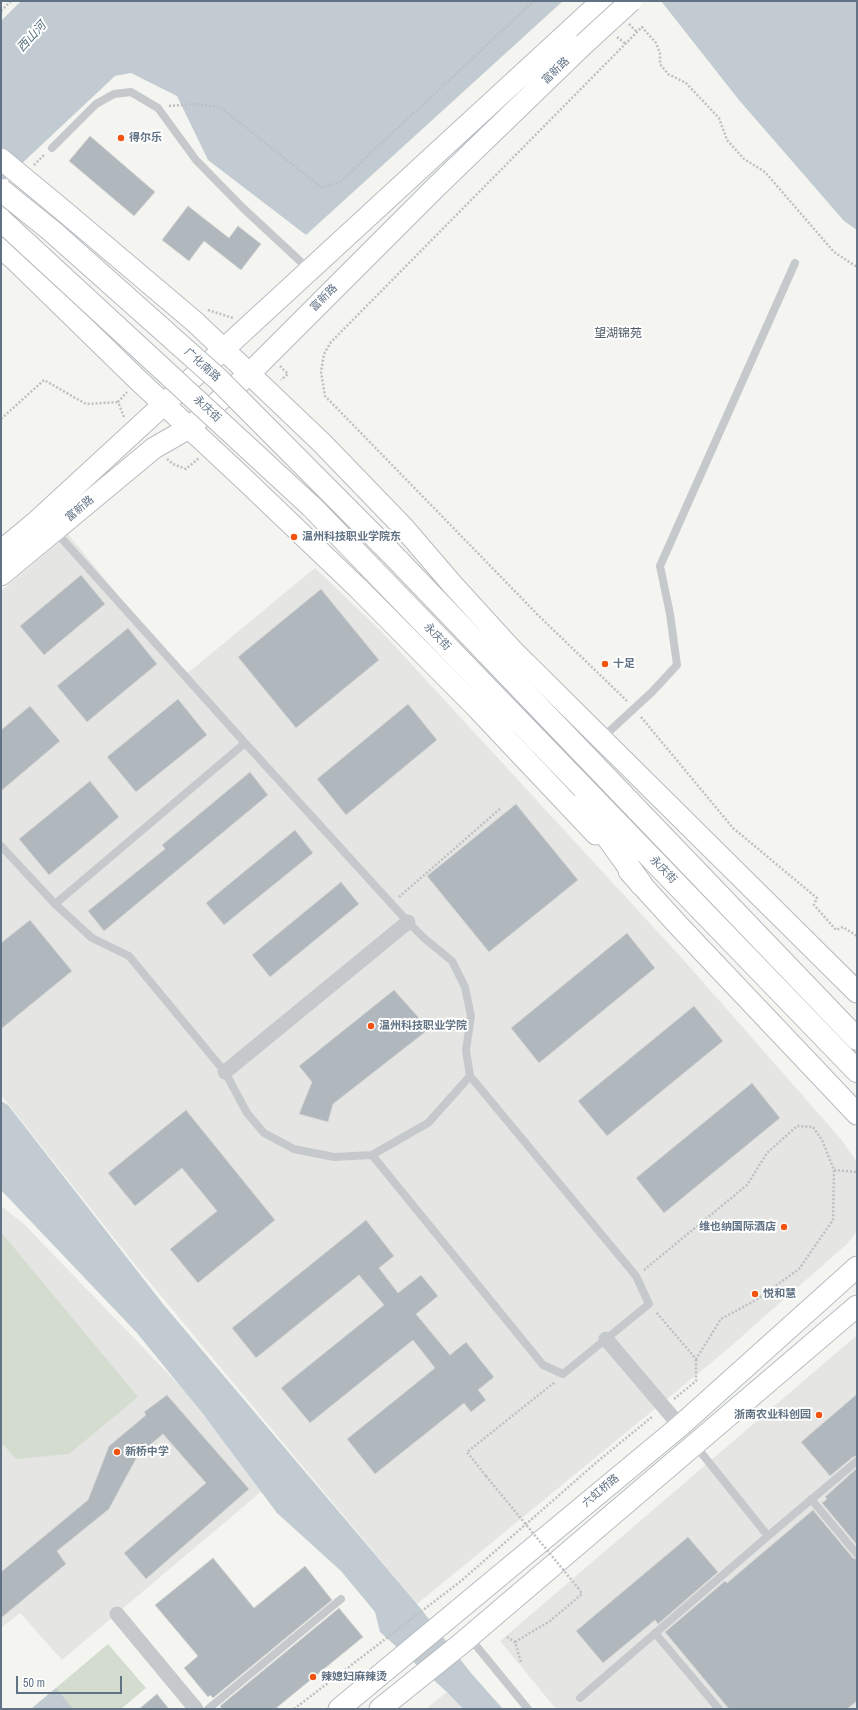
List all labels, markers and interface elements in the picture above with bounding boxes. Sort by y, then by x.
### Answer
water label: 西山河 [15,19,49,55]
street label: 富新路 [540,55,572,87]
place label: 得尔乐 [129,131,162,145]
marker: 得尔乐 [116,133,126,143]
street label: 富新路 [308,282,340,314]
district label: 望湖锦苑 [594,327,642,341]
street label: 广化南路 [181,345,223,385]
street label: 永庆街 [190,393,224,425]
street label: 富新路 [63,493,97,525]
place label: 温州科技职业学院东 [302,530,401,544]
marker: 温州科技职业学院东 [289,532,299,542]
street label: 永庆街 [421,621,453,653]
place label: 十足 [613,657,635,671]
marker: 十足 [600,659,610,669]
street label: 永庆街 [647,854,679,886]
place label: 温州科技职业学院 [379,1019,467,1033]
marker: 温州科技职业学院 [366,1021,376,1031]
place label: 维也纳国际酒店 [699,1220,776,1234]
marker: 维也纳国际酒店 [779,1222,789,1232]
place label: 悦和慧 [763,1287,796,1301]
marker: 悦和慧 [750,1289,760,1299]
place label: 浙南农业科创园 [734,1408,811,1422]
marker: 浙南农业科创园 [814,1410,824,1420]
place label: 新桥中学 [125,1445,169,1459]
marker: 新桥中学 [112,1447,122,1457]
street label: 六虹桥路 [580,1472,622,1510]
scale bar [18,1668,124,1694]
place label: 辣媳妇麻辣烫 [321,1670,387,1684]
marker: 辣媳妇麻辣烫 [308,1672,318,1682]
text: 50 m [23,1675,45,1691]

